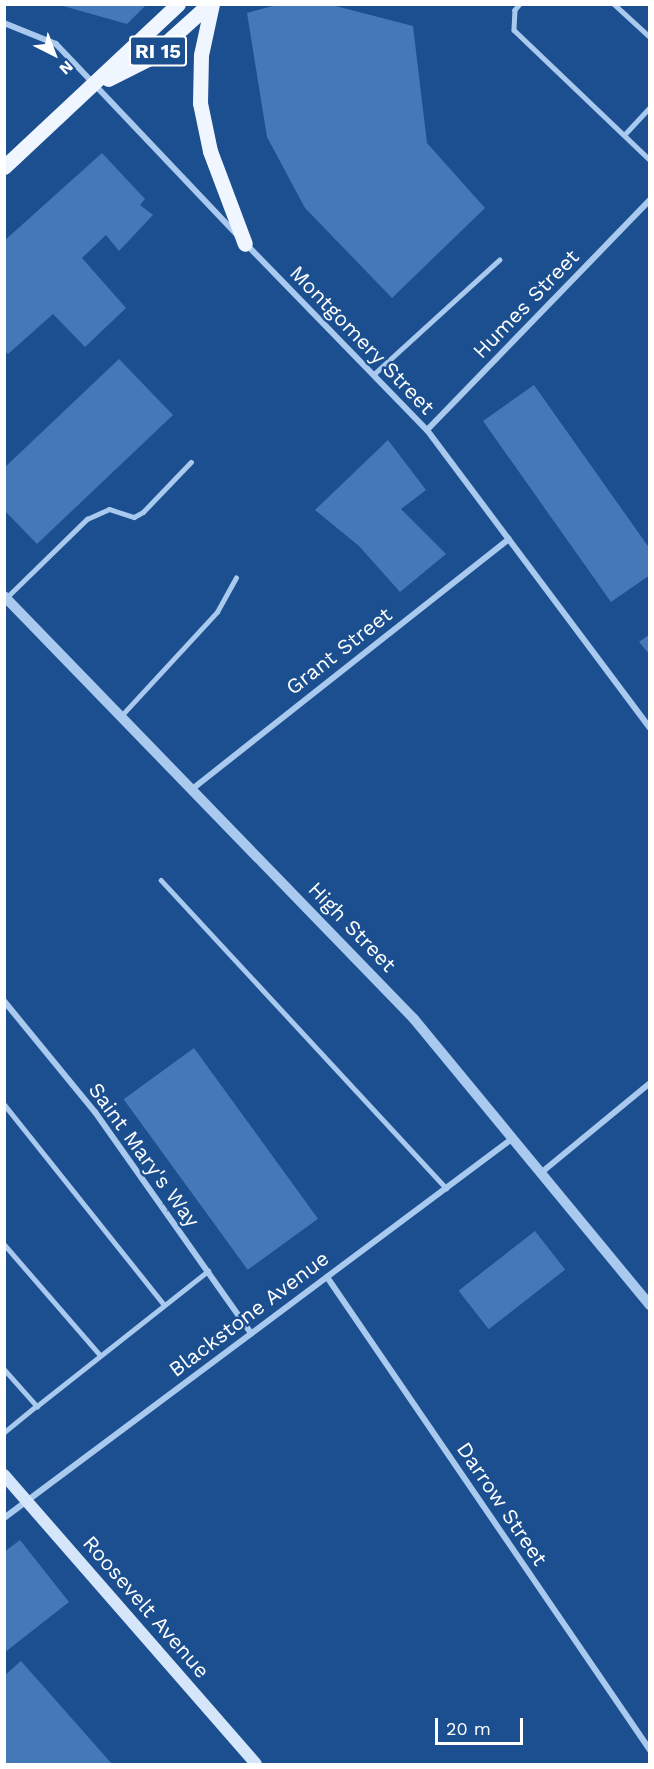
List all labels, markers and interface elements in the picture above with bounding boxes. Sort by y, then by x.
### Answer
north arrow [24,24,84,84]
road number: RI 15 [128,34,188,68]
text: N [56,57,77,79]
street label: Humes Street [468,244,584,364]
street label: Montgomery Street [284,260,440,420]
street label: Grant Street [281,602,397,700]
street label: High Street [303,877,401,977]
street label: Saint Mary's Way [83,1078,205,1232]
street label: Blackstone Avenue [164,1245,334,1383]
street label: Darrow Street [451,1437,553,1571]
street label: Roosevelt Avenue [77,1530,215,1684]
scale bar [438,1706,526,1744]
text: 20 m [446,1718,491,1739]

